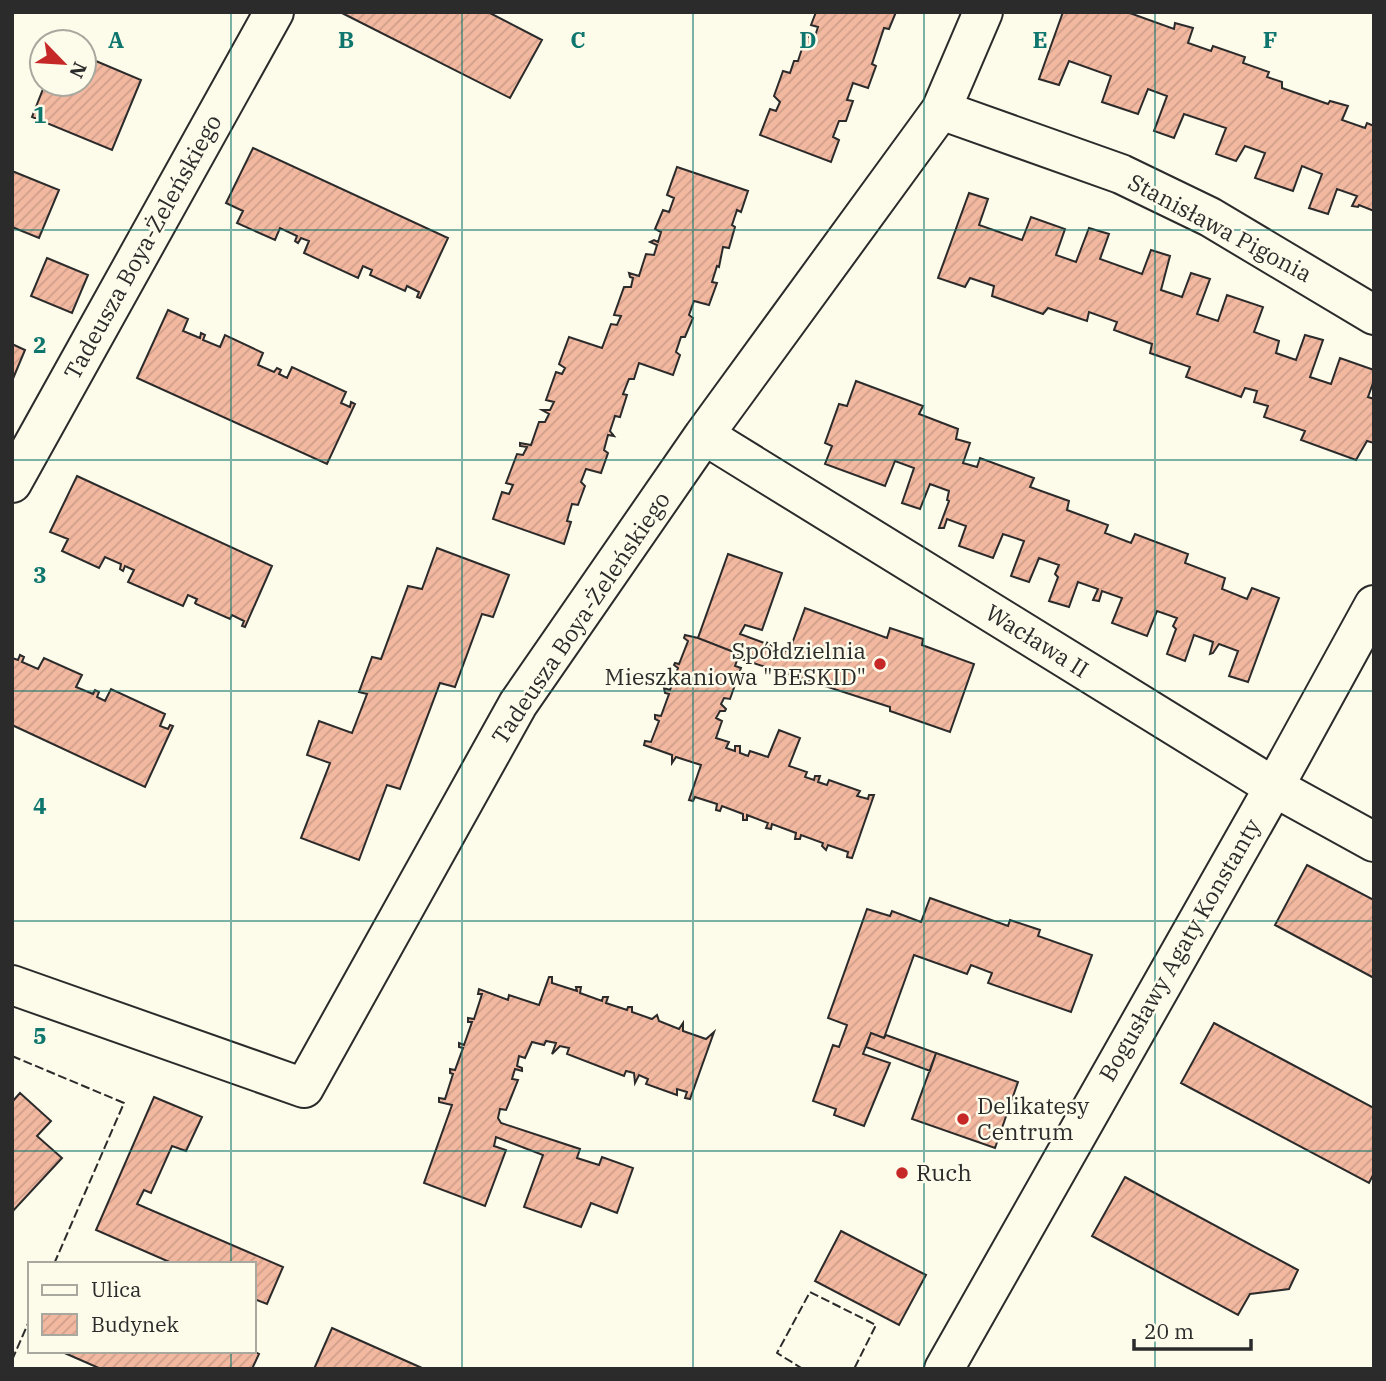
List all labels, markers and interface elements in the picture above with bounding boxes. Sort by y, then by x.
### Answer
text: A [108,24,124,54]
text: B [338,24,354,54]
text: C [570,24,586,54]
text: D [799,24,817,54]
text: E [1032,24,1048,54]
text: F [1263,24,1277,54]
north arrow [28,28,98,98]
text: N [64,58,92,82]
text: 1 [33,99,47,129]
street label: Tadeusza Boya-Żeleńskiego [57,109,228,384]
street label: Stanisława Pigonia [1123,166,1318,288]
text: 2 [33,329,47,359]
street label: Tadeusza Boya-Żeleńskiego [484,485,676,750]
text: 3 [33,559,47,589]
street label: Wacława II [980,597,1095,684]
place label: Spółdzielnia Mieszkaniowa "BESKID" [605,635,866,691]
marker: Spółdzielnia Mieszkaniowa "BESKID" [872,656,888,672]
text: 4 [33,790,47,820]
street label: Bogusławy Agaty Konstanty [1092,812,1267,1086]
text: 5 [33,1020,47,1050]
place label: Delikatesy Centrum [977,1090,1090,1146]
marker: Delikatesy Centrum [955,1111,971,1127]
place label: Ruch [916,1157,972,1187]
marker: Ruch [894,1165,910,1181]
legend [28,1262,256,1353]
text: Ulica [91,1275,142,1303]
scale bar [1134,1308,1251,1352]
text: Budynek [91,1310,180,1338]
text: 20 m [1144,1317,1194,1345]

